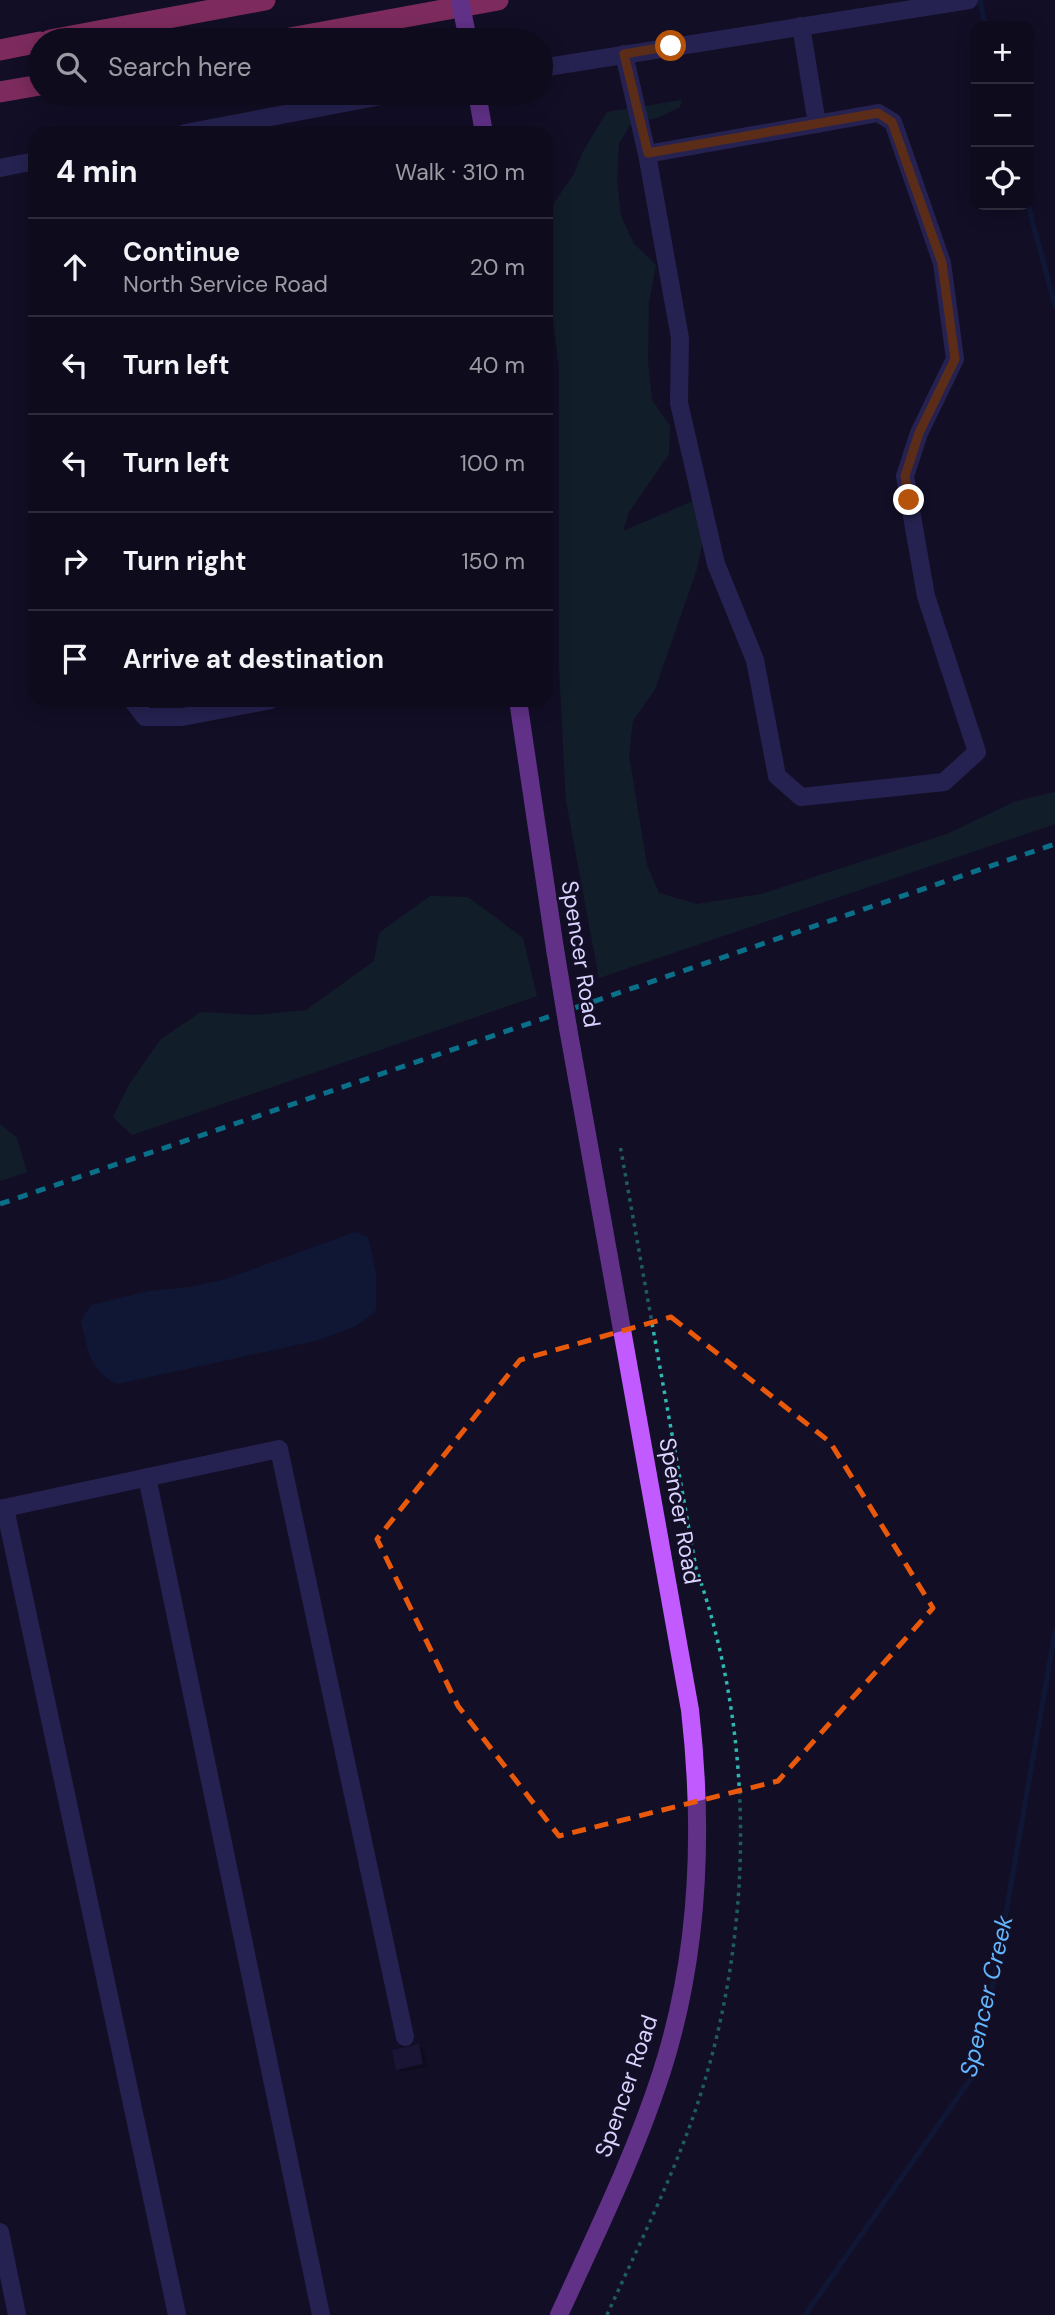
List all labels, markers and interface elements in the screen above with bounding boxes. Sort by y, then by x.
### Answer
map controls [971,21,1034,210]
button: + [971,21,1034,84]
search box [28,28,553,105]
route start [655,30,686,61]
icon: search [52,48,90,86]
text: Search here [108,50,251,84]
button: − [971,84,1034,147]
button: locate [971,147,1034,210]
text: 4 min [56,152,138,191]
text: Walk · 310 m [395,157,525,187]
text: Continue [123,235,240,269]
icon: ahead [56,248,94,286]
text: 20 m [470,252,525,282]
text: North Service Road [123,269,328,299]
icon: left [56,346,94,384]
text: Turn left [123,348,230,382]
text: 40 m [469,350,525,380]
icon: left [56,444,94,482]
text: Turn left [123,446,230,480]
text: 100 m [460,448,525,478]
route end [893,484,924,515]
icon: right [56,542,94,580]
text: Turn right [123,544,247,578]
text: 150 m [461,546,525,576]
icon: arrive [56,640,94,678]
text: Arrive at destination [123,642,384,676]
street label: Spencer Road [555,878,607,1030]
street label: Spencer Road [652,1435,708,1587]
water label: Spencer Creek [952,1911,1020,2080]
street label: Spencer Road [588,2011,664,2161]

